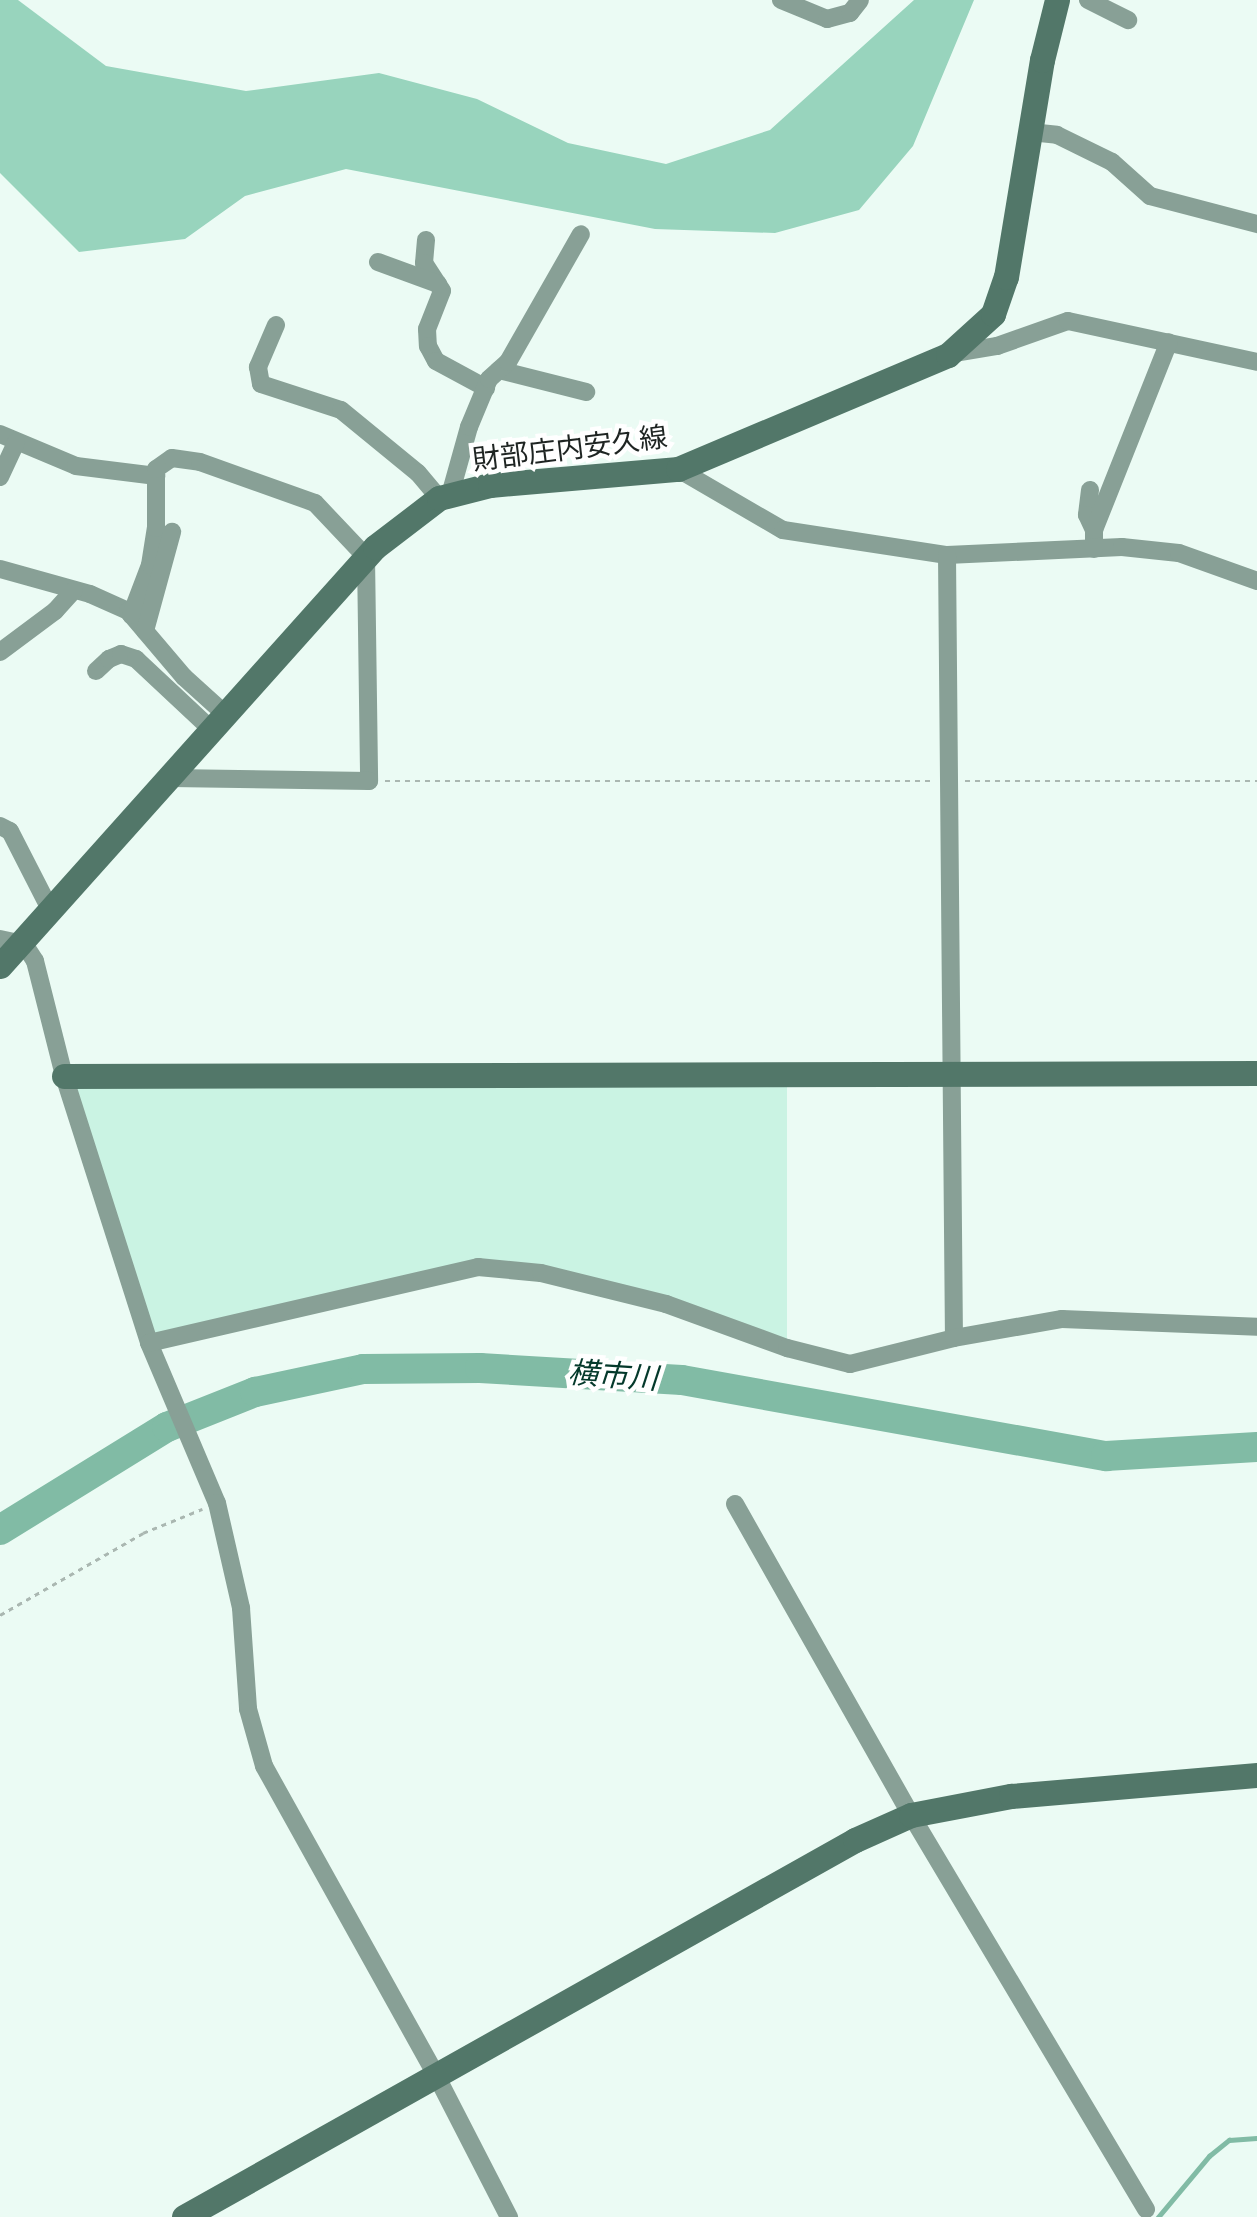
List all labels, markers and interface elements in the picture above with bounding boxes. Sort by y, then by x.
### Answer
street label: 財部庄内安久線 [471,420,669,478]
water label: 横市川 [567,1355,659,1397]

